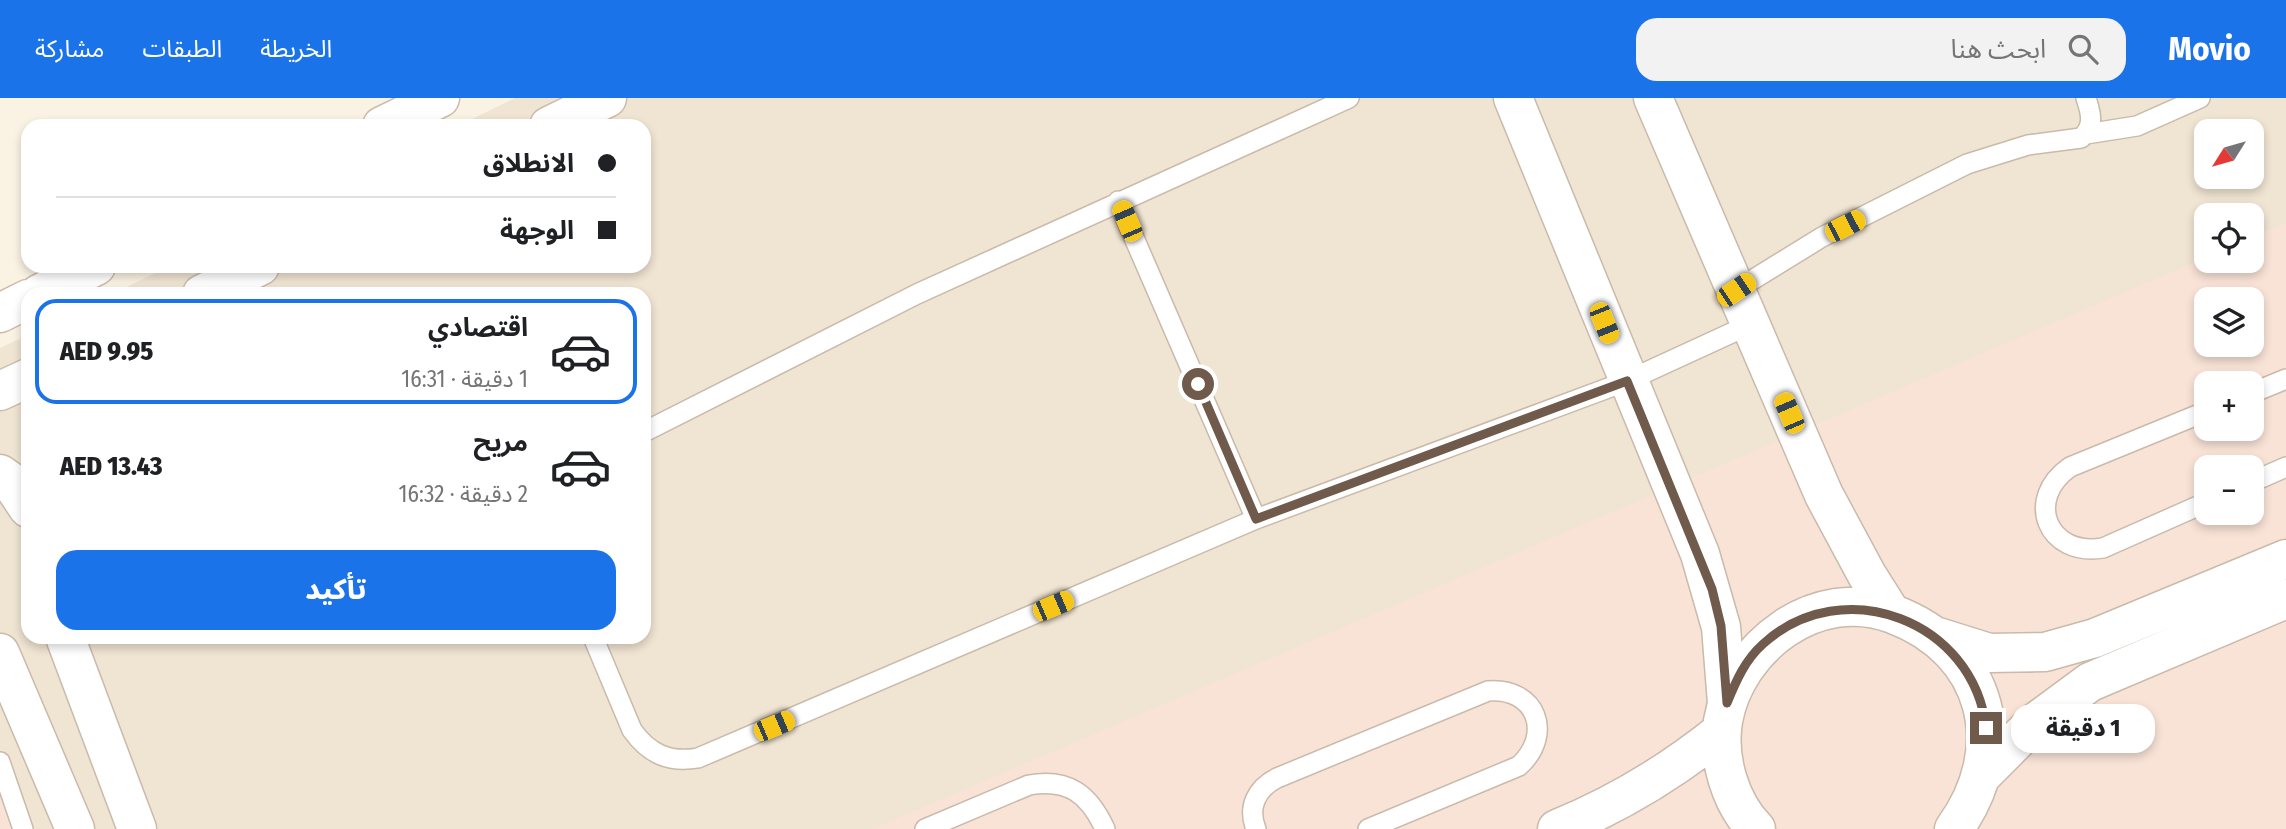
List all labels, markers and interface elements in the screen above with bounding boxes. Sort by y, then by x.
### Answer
search box [1636,18,2126,81]
text: Movio [2168,29,2251,69]
icon: search [2064,30,2102,68]
text: ابحث هنا [1951,34,2046,65]
text: مشاركة [35,35,104,63]
text: الطبقات [142,35,222,63]
text: الخريطة [260,35,332,63]
north arrow [2194,119,2264,189]
map controls [2194,119,2264,525]
text: الانطلاق [483,148,574,179]
car [1110,198,1145,244]
button: locate [2194,203,2264,273]
car [1822,207,1869,245]
text: الوجهة [500,215,574,246]
car [1713,270,1760,310]
button: layers [2194,287,2264,357]
car [1587,300,1622,346]
text: اقتصادي [428,312,528,343]
icon: car [549,320,612,383]
text: AED 9.95 [60,336,153,367]
text: 1 دقيقة · 16:31 [401,365,528,393]
route start [1182,368,1214,400]
button: + [2194,371,2264,441]
car [1772,390,1807,436]
text: مريح [473,427,528,458]
icon: car [549,435,612,498]
text: AED 13.43 [60,451,162,482]
button: − [2194,455,2264,525]
text: 2 دقيقة · 16:32 [399,480,528,508]
button: تأكيد [56,550,616,630]
car [1030,588,1077,624]
callout: 1 دقيقة [2010,704,2154,752]
car [751,708,798,744]
route end [1970,712,2002,744]
text: 1 دقيقة [2046,714,2120,742]

